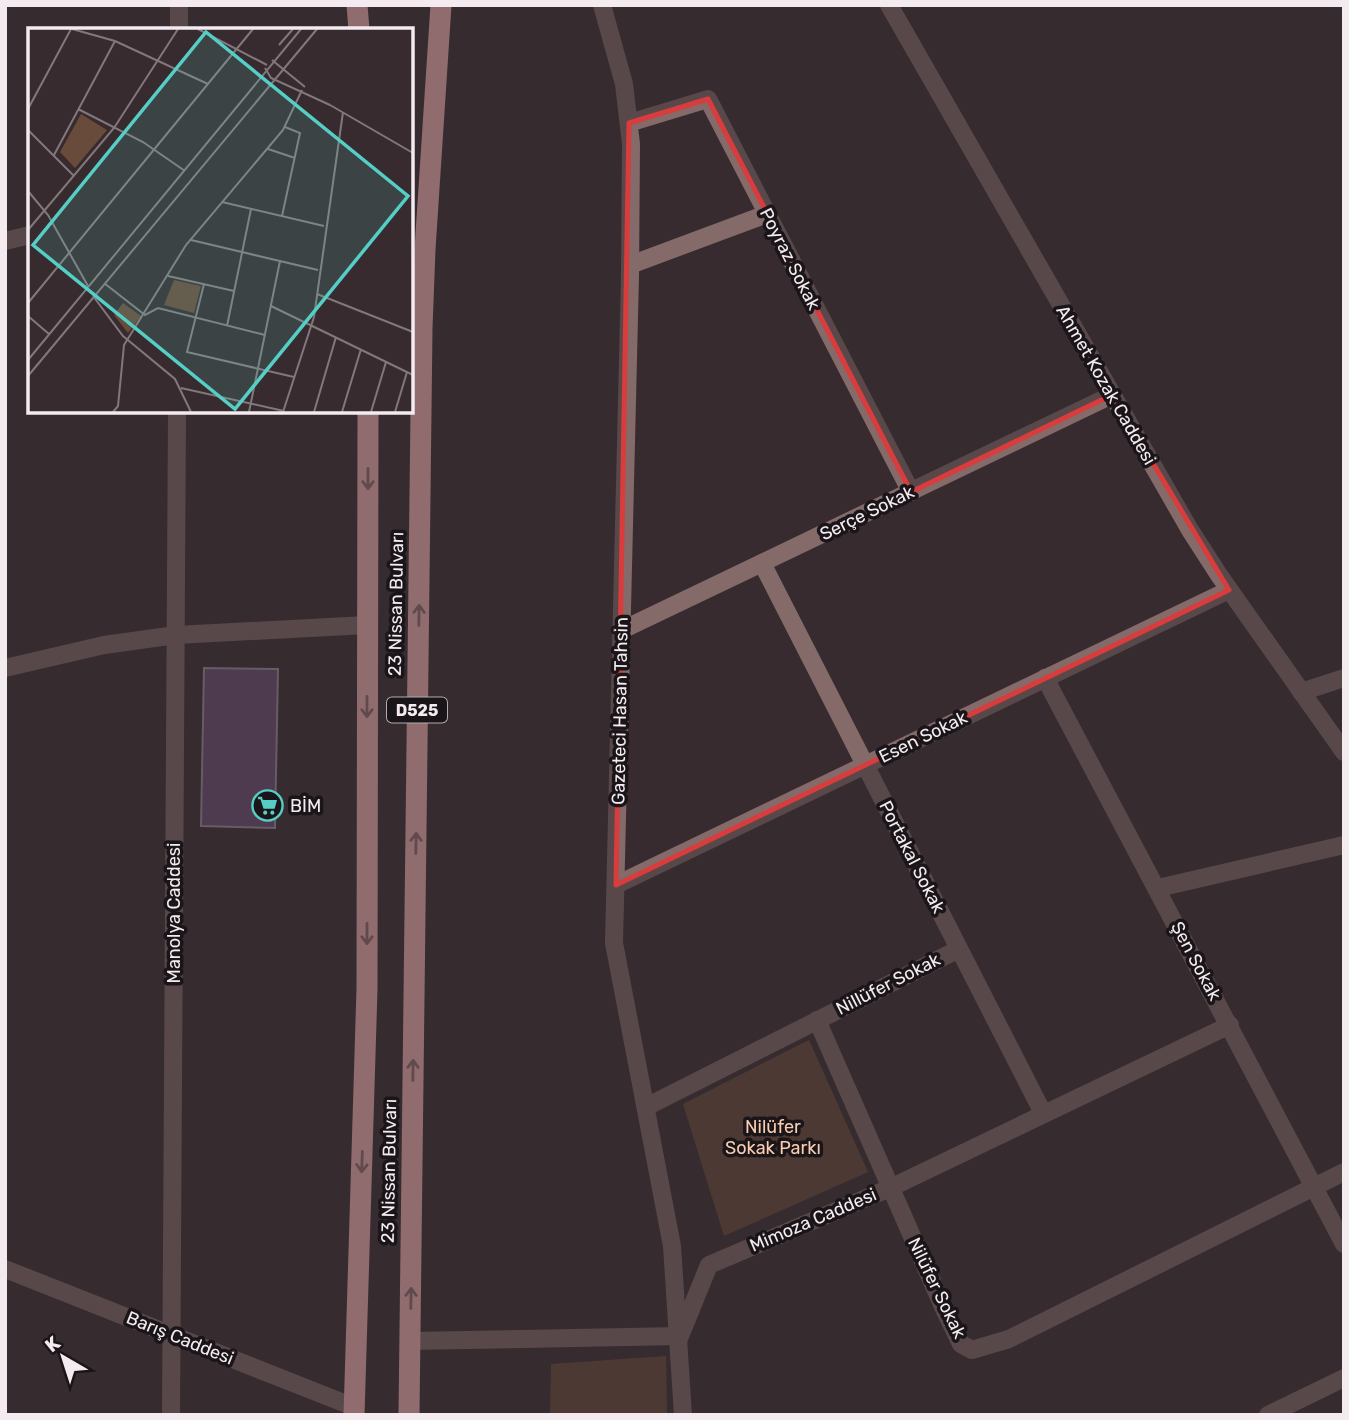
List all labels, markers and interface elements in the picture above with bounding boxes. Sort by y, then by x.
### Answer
inset map [28,28,413,413]
street label: Poyraz Sokak [755,204,825,314]
street label: Ahmet Kozak Caddesi [1051,301,1161,469]
one-way arrow [361,468,375,491]
street label: Serçe Sokak [816,480,918,545]
street label: 23 Nissan Bulvarı [384,532,408,676]
one-way arrow [412,604,425,627]
street label: Gazeteci Hasan Tahsin [607,617,633,805]
one-way arrow [360,695,374,718]
road number: D525 [387,698,447,722]
street label: Esen Sokak [875,706,971,768]
supermarket icon: BİM [250,789,284,823]
place label: BİM [290,795,321,817]
street label: Portakal Sokak [874,797,950,918]
one-way arrow [409,831,423,854]
street label: Manolya Caddesi [163,843,185,983]
street label: Şen Sokak [1166,918,1226,1005]
one-way arrow [360,923,374,946]
street label: Nillüfer Sokak [832,948,944,1020]
one-way arrow [406,1059,420,1082]
street label: 23 Nissan Bulvarı [377,1099,401,1243]
park label: Nilüfer Sokak Parkı [725,1116,821,1159]
one-way arrow [355,1150,368,1173]
street label: Mimoza Caddesi [746,1183,880,1257]
street label: Nilüfer Sokak [903,1234,971,1343]
one-way arrow [404,1286,417,1309]
street label: Barış Caddesi [123,1307,237,1369]
north arrow [28,1322,98,1392]
text: K [40,1331,65,1357]

